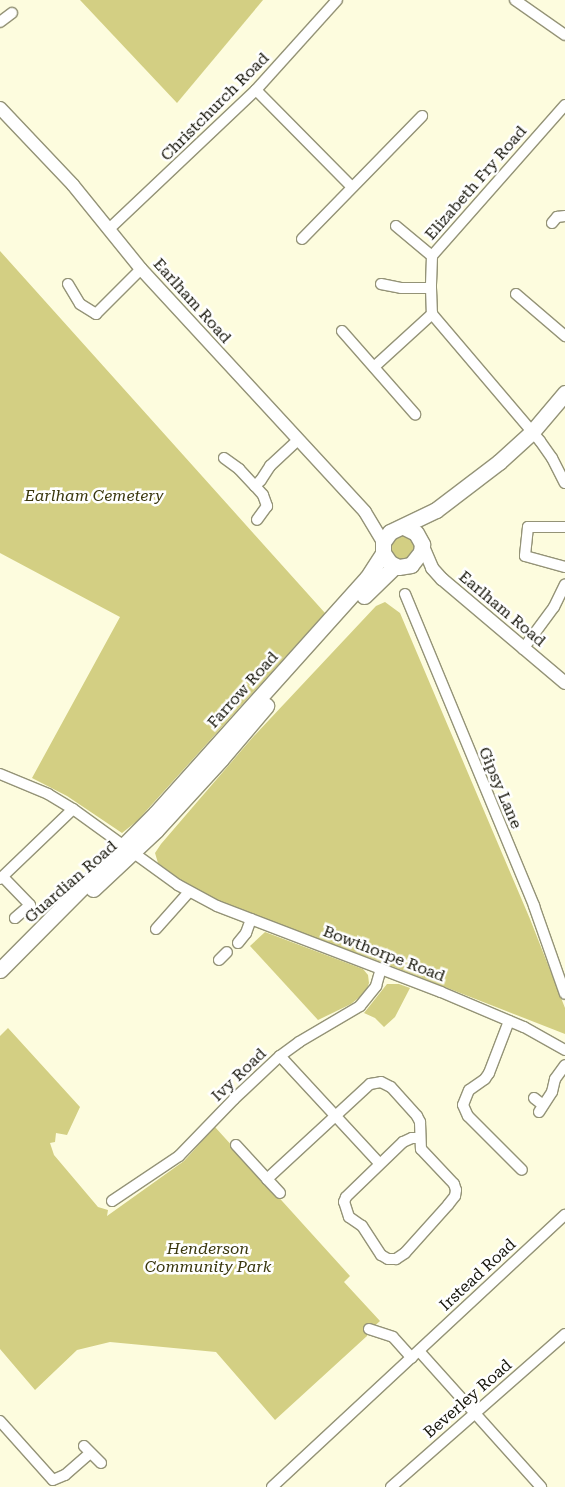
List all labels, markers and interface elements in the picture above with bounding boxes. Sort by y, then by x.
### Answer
street label: Christchurch Road [157,49,273,165]
street label: Elizabeth Fry Road [421,122,531,244]
street label: Earlham Road [149,255,235,347]
park label: Earlham Cemetery [24,486,164,506]
street label: Earlham Road [455,567,549,651]
street label: Farrow Road [204,648,282,732]
street label: Gipsy Lane [474,744,526,832]
street label: Guardian Road [21,837,121,927]
street label: Bowthorpe Road [320,922,448,986]
street label: Ivy Road [208,1044,270,1106]
street label: Irstead Road [436,1235,520,1315]
park label: Henderson Community Park [145,1239,271,1277]
street label: Beverley Road [420,1356,516,1442]

